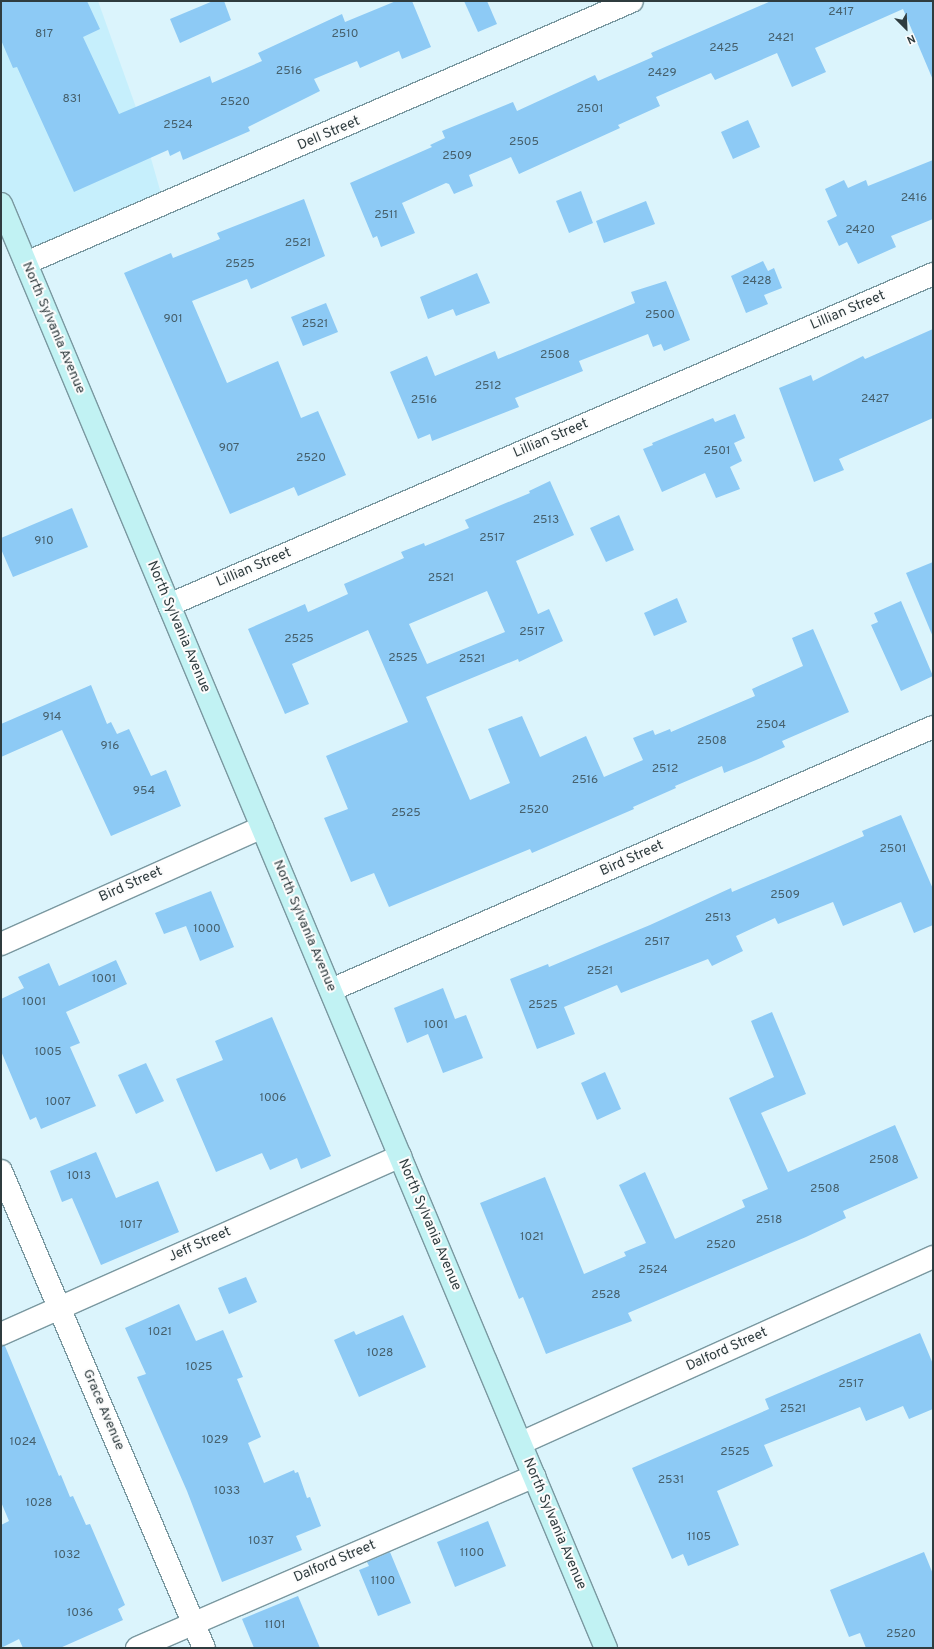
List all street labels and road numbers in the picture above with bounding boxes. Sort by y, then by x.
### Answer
street label: Dell Street [295,113,363,155]
street label: North Sylvania Avenue [18,259,88,397]
street label: Lillian Street [808,288,888,334]
street label: Lillian Street [511,416,591,462]
street label: Lillian Street [214,545,294,591]
street label: North Sylvania Avenue [143,558,213,696]
street label: Bird Street [598,838,666,880]
street label: North Sylvania Avenue [269,857,339,995]
street label: Bird Street [97,864,165,906]
street label: North Sylvania Avenue [394,1156,464,1294]
street label: Jeff Street [166,1224,234,1266]
street label: Dalford Street [684,1325,770,1375]
street label: Grace Avenue [78,1367,128,1453]
street label: North Sylvania Avenue [519,1455,589,1593]
street label: Dalford Street [292,1537,378,1587]

